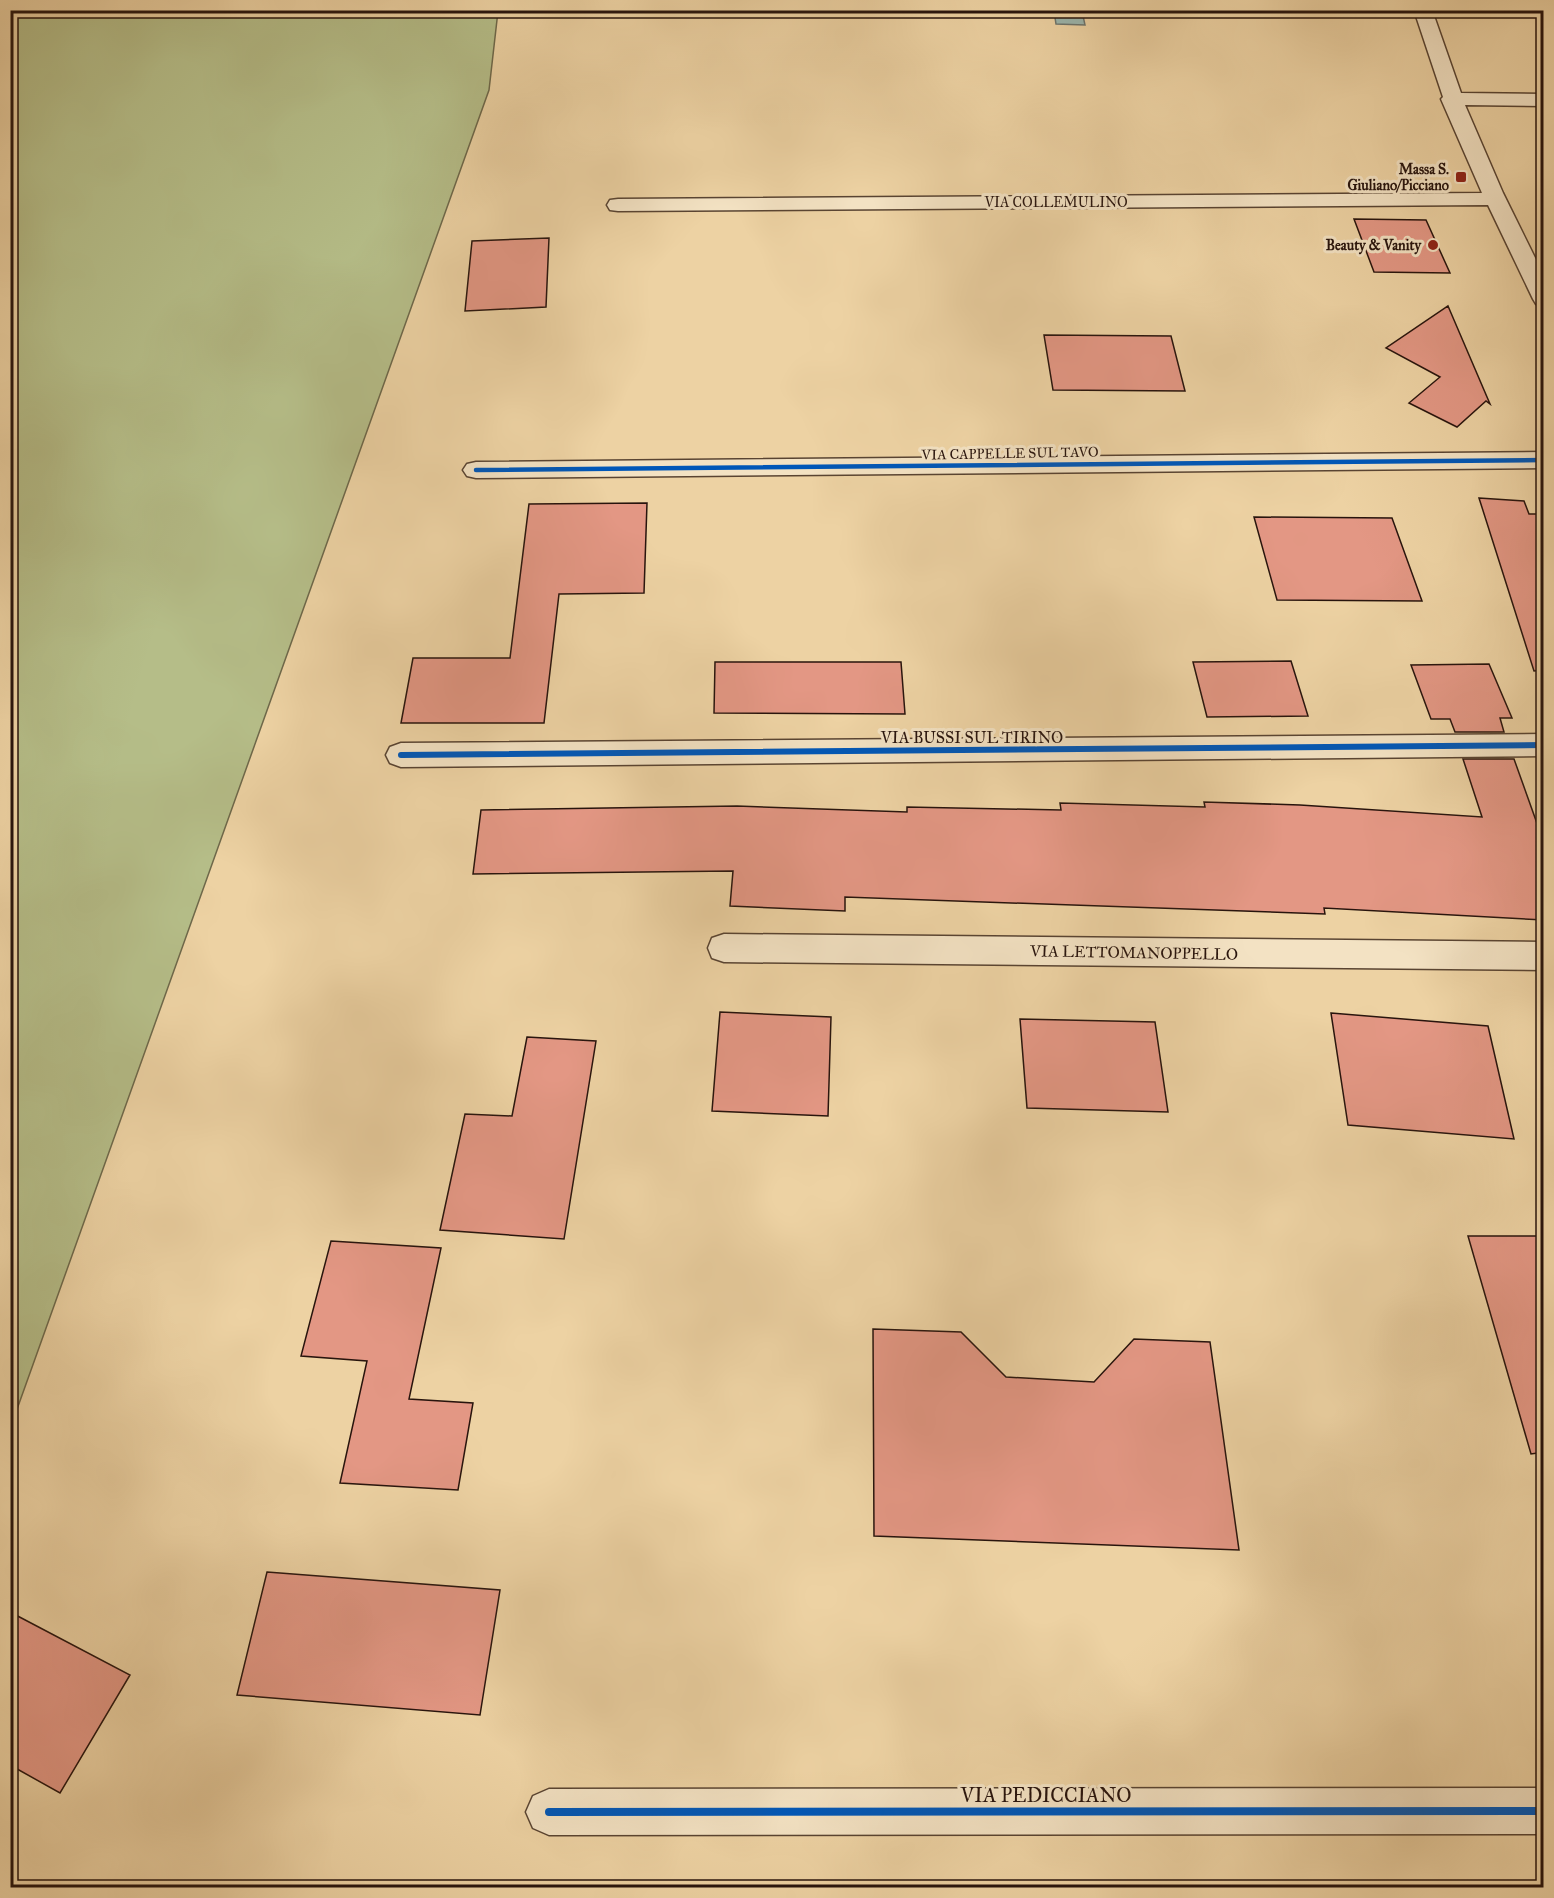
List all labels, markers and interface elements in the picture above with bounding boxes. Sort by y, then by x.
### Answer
place label: Massa S. Giuliano/Picciano [1347,161,1449,194]
marker: Massa S. Giuliano/Picciano [1454,170,1468,184]
street label: VIA COLLEMULINO [983,194,1128,211]
place label: Beauty & Vanity [1326,237,1422,255]
marker: Beauty & Vanity [1426,238,1440,252]
street label: VIA CAPPELLE SUL TAVO [920,443,1099,464]
street label: VIA BUSSI SUL TIRINO [880,728,1063,747]
street label: VIA LETTOMANOPPELLO [1029,941,1238,964]
street label: VIA PEDICCIANO [959,1783,1132,1807]

